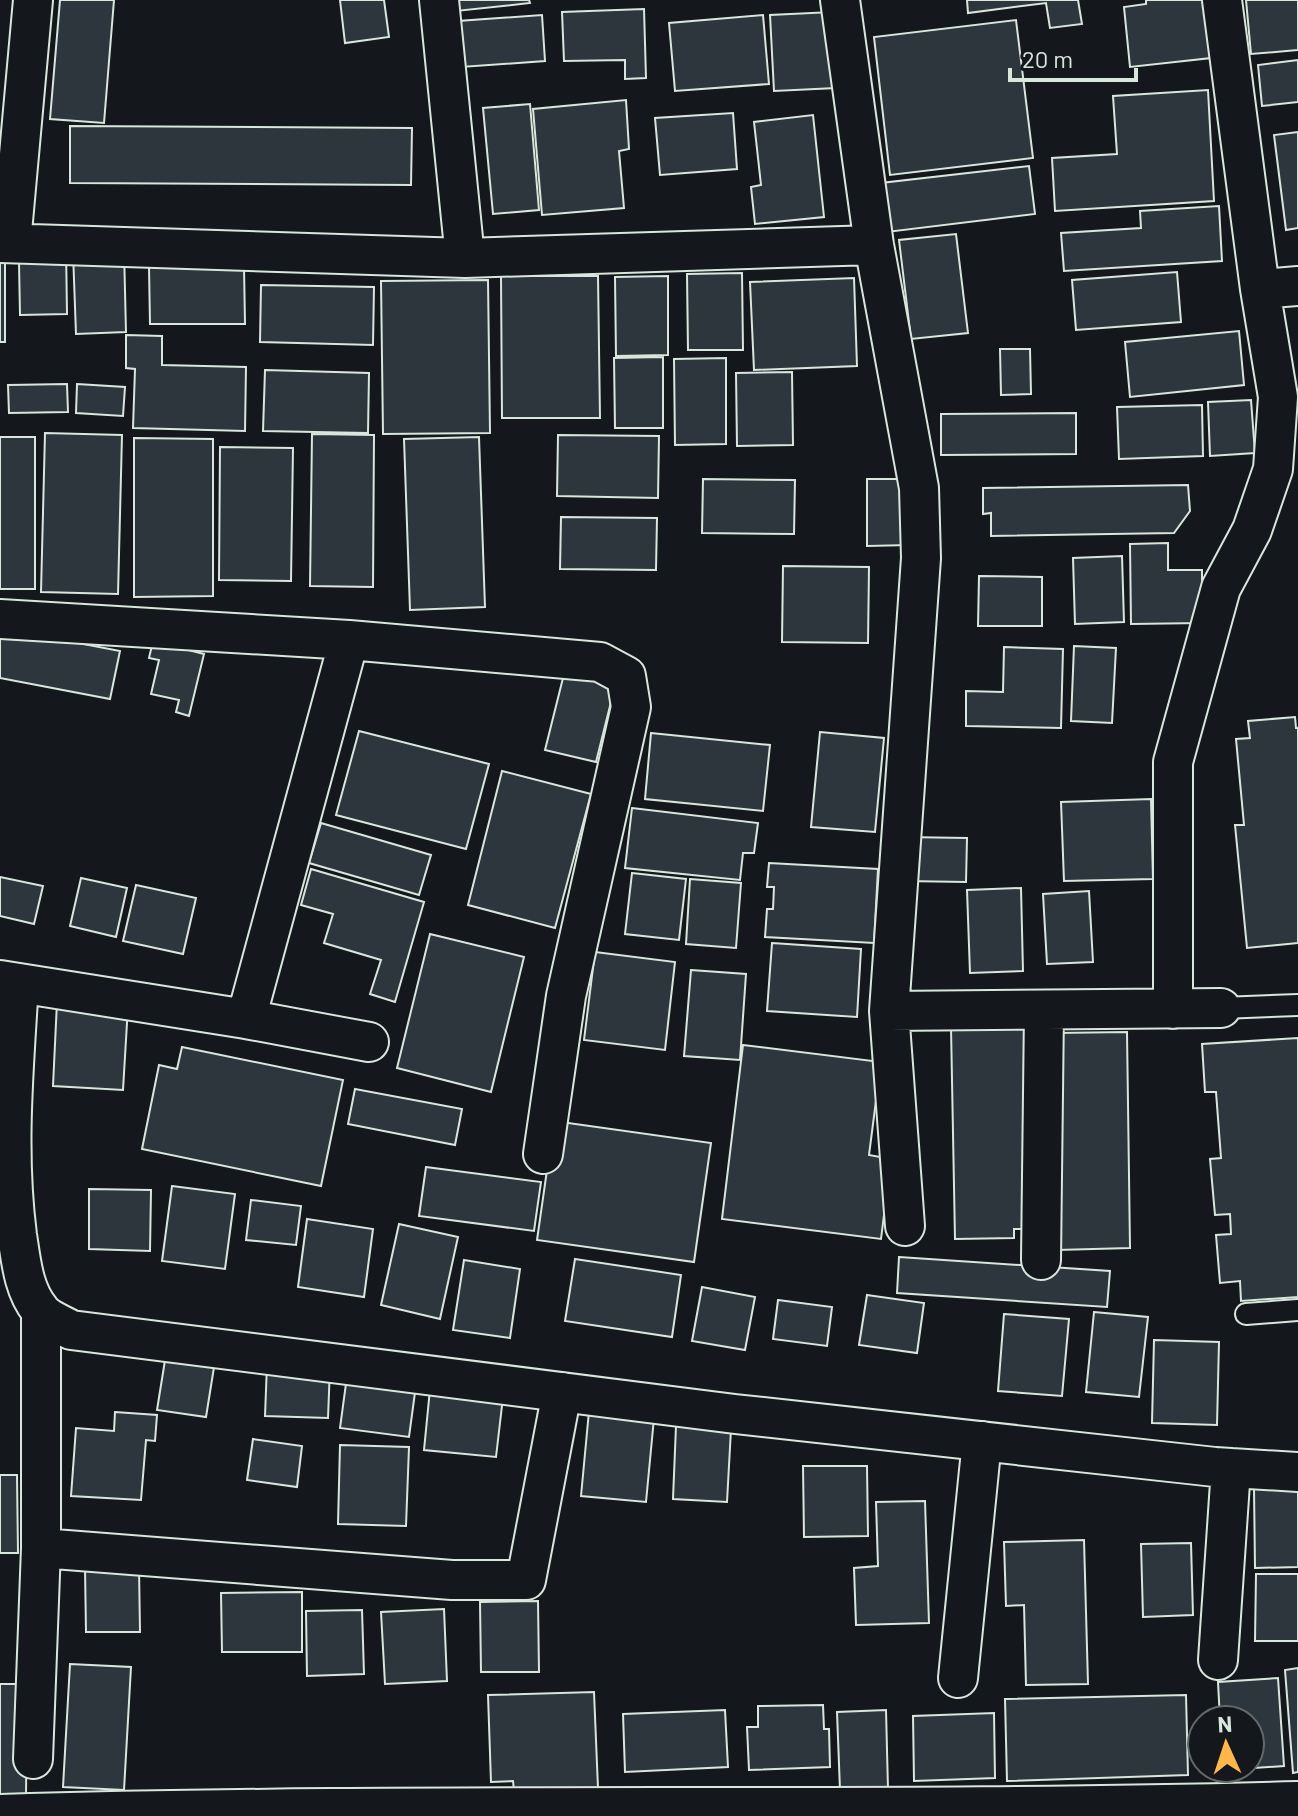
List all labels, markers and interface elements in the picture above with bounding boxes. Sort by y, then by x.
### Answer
scale bar [1010,32,1136,82]
text: 20 m [1022,44,1073,73]
north arrow [1186,1704,1266,1784]
text: N [1217,1710,1233,1736]

